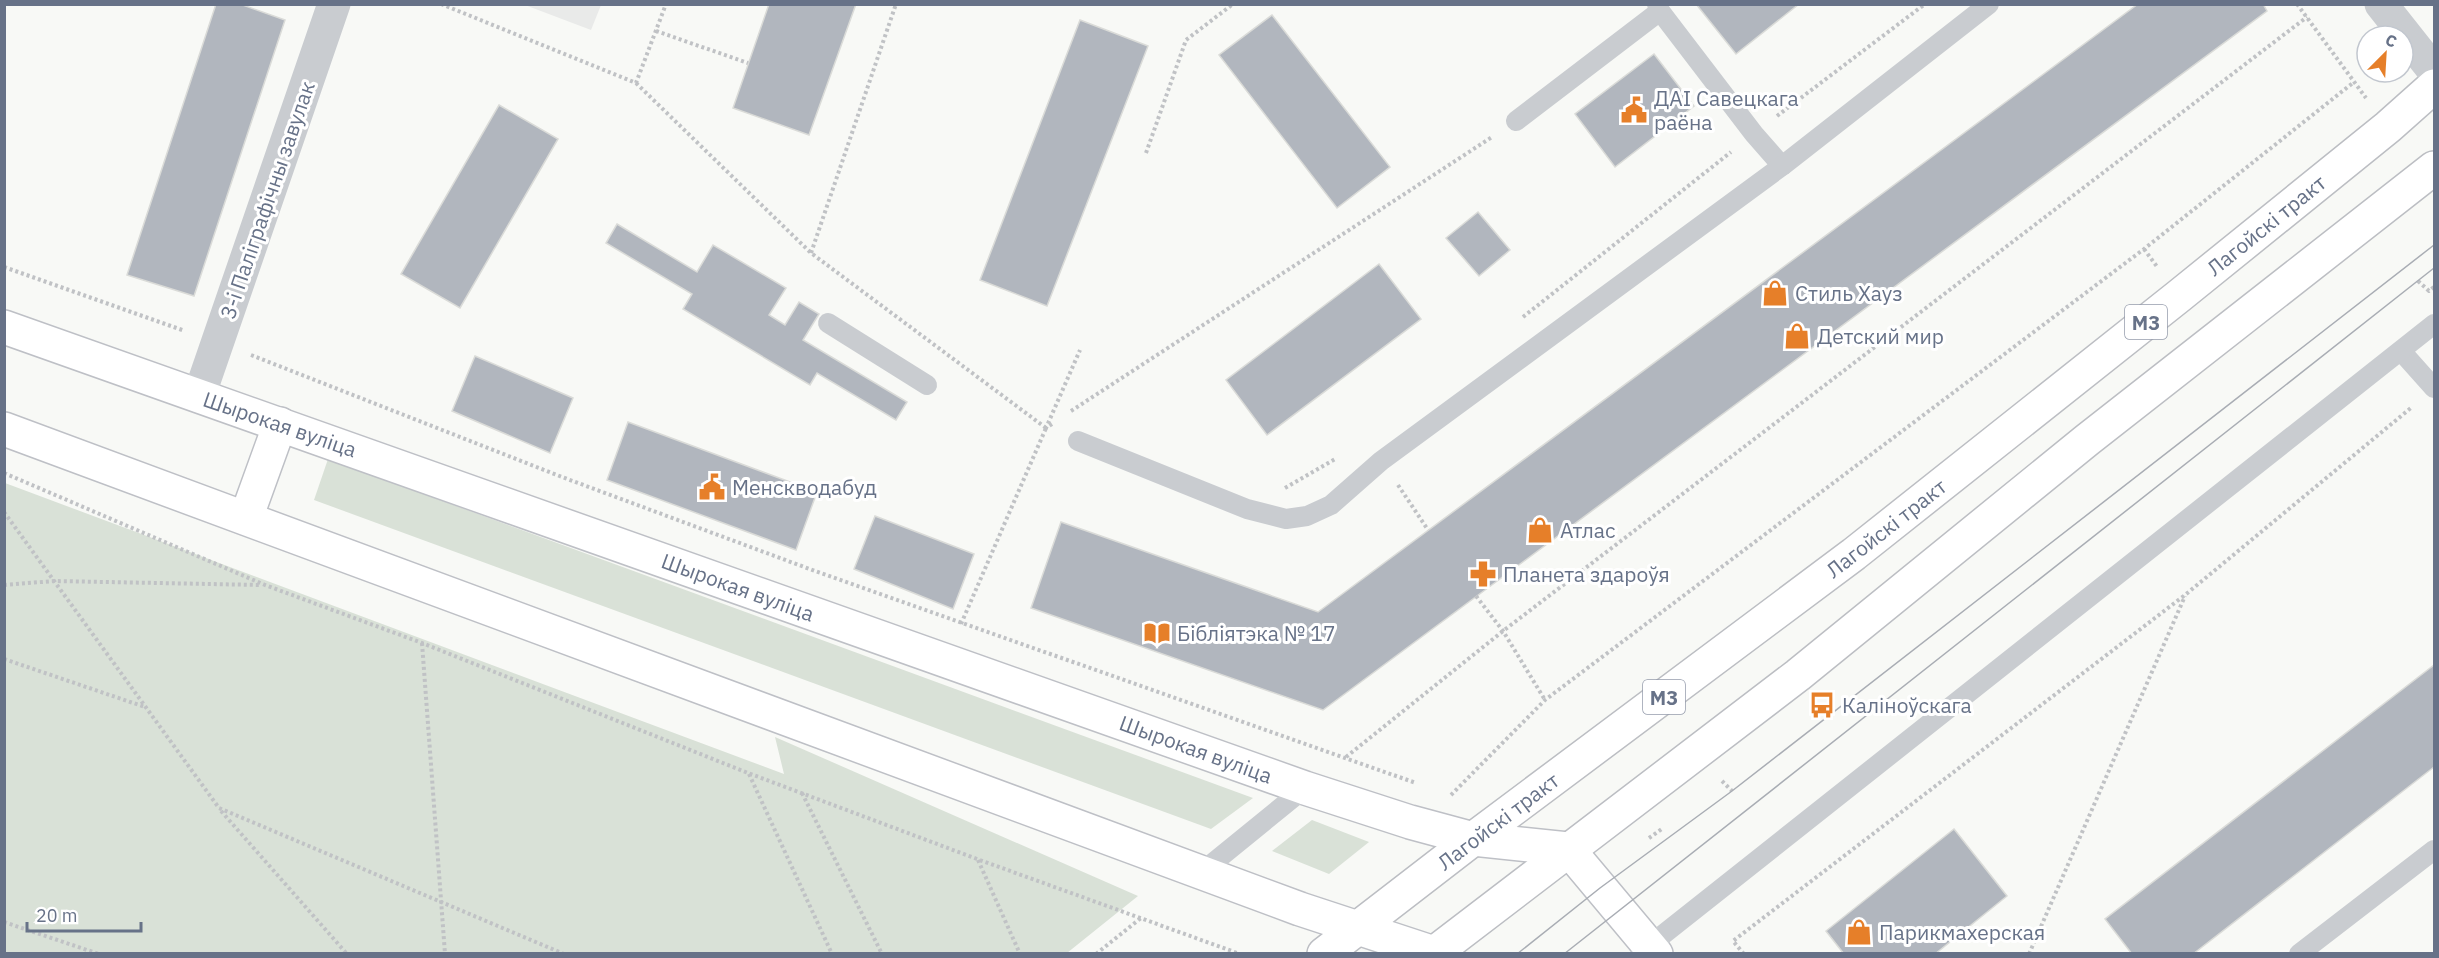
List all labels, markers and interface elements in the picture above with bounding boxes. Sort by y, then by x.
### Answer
north arrow [2355,24,2415,84]
text: С [2382,29,2400,52]
street label: 3-і Паліграфічны завулак [213,77,321,323]
place label: ДАІ Савецкага раёна [1654,84,1799,136]
public building icon: ДАІ Савецкага раёна [1619,95,1649,125]
street label: Лагойскі тракт [2201,168,2331,282]
shop icon: Стиль Хауз [1760,278,1790,308]
place label: Стиль Хауз [1795,279,1903,307]
road number: М3 [2125,305,2167,339]
shop icon: Детский мир [1782,321,1812,351]
place label: Детский мир [1817,322,1944,350]
street label: Шырокая вуліца [200,385,360,463]
public building icon: Менскводабуд [697,472,727,502]
street label: Лагойскі тракт [1820,472,1952,584]
place label: Менскводабуд [732,473,877,501]
shop icon: Атлас [1525,515,1555,545]
place label: Атлас [1560,516,1616,544]
street label: Шырокая вуліца [658,546,818,628]
pharmacy icon: Планета здароўя [1468,559,1498,589]
place label: Планета здароўя [1503,560,1670,588]
library icon: Бібліятэка № 17 [1142,618,1172,648]
place label: Бібліятэка № 17 [1177,619,1336,647]
road number: М3 [1643,680,1685,714]
bus stop icon: Каліноўскага [1807,690,1837,720]
place label: Каліноўскага [1842,691,1972,719]
street label: Шырокая вуліца [1116,708,1276,790]
street label: Лагойскі тракт [1431,766,1565,876]
scale bar [27,895,141,933]
text: 20 m [36,904,78,927]
shop icon: Парикмахерская [1844,917,1874,947]
place label: Парикмахерская [1879,918,2045,946]

